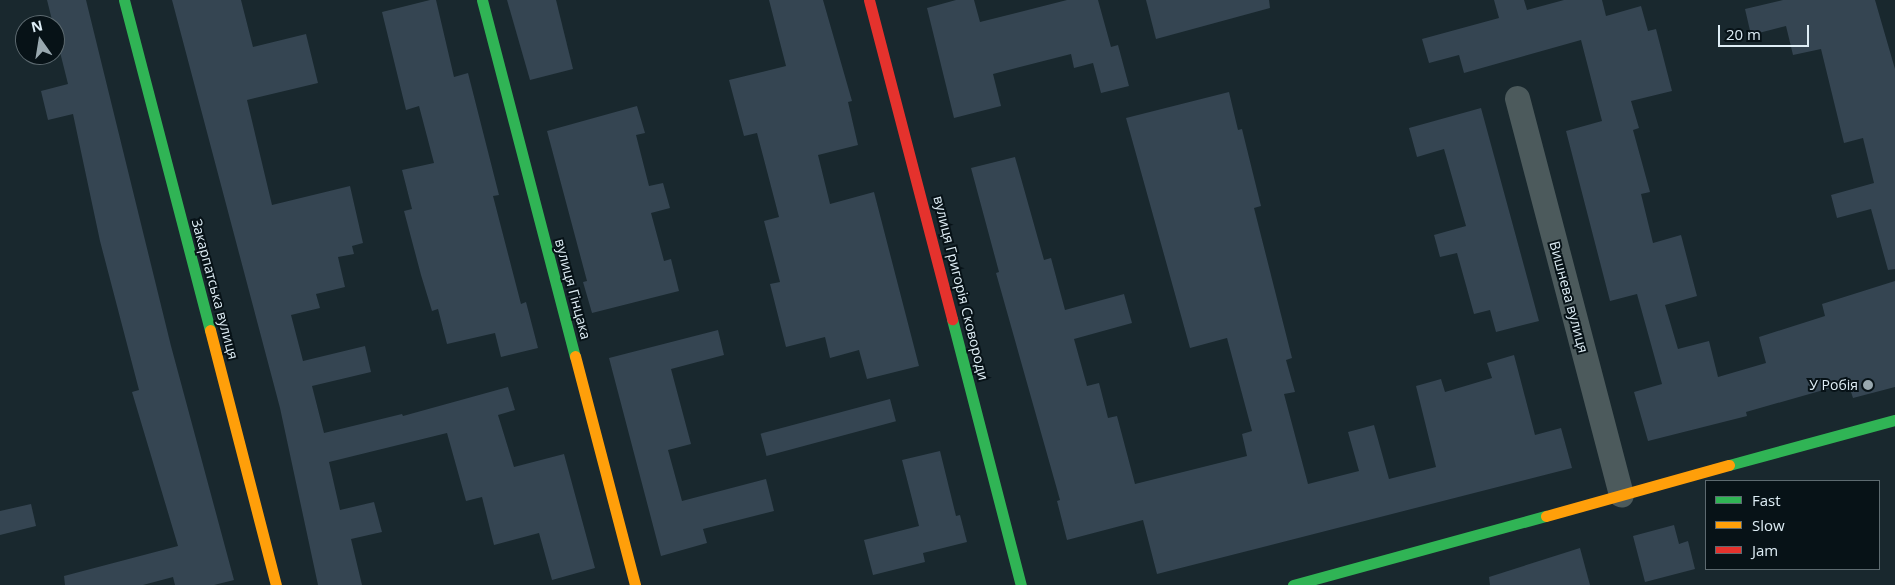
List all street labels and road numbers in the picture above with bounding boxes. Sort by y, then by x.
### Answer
street label: вулиця Григорія Сковороди [930,194,992,382]
street label: Закарпатська вулиця [188,217,242,361]
street label: вулиця Гінцака [552,237,594,341]
street label: Вишнева вулиця [1546,239,1592,355]

